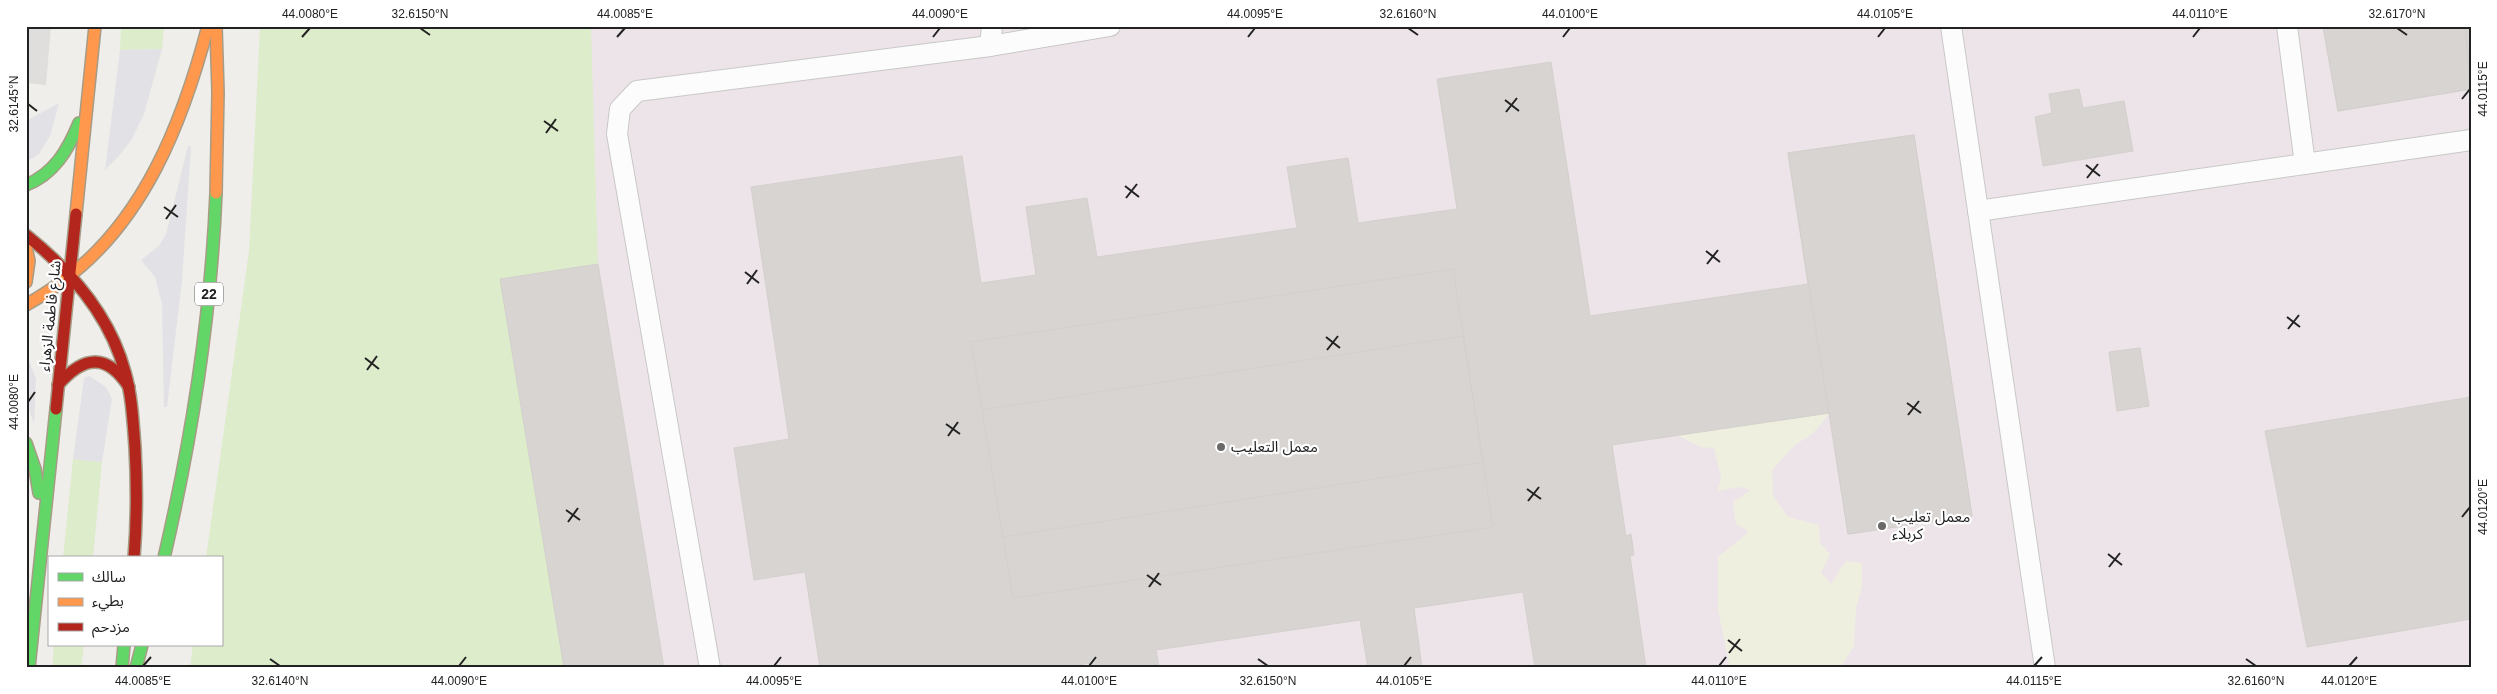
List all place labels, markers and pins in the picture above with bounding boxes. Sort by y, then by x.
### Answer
place label: معمل التعليب [1231,438,1318,456]
marker: معمل التعليب [1215,441,1227,453]
place label: معمل تعليب كربلاء [1892,508,1970,543]
marker: معمل تعليب كربلاء [1876,520,1888,532]

